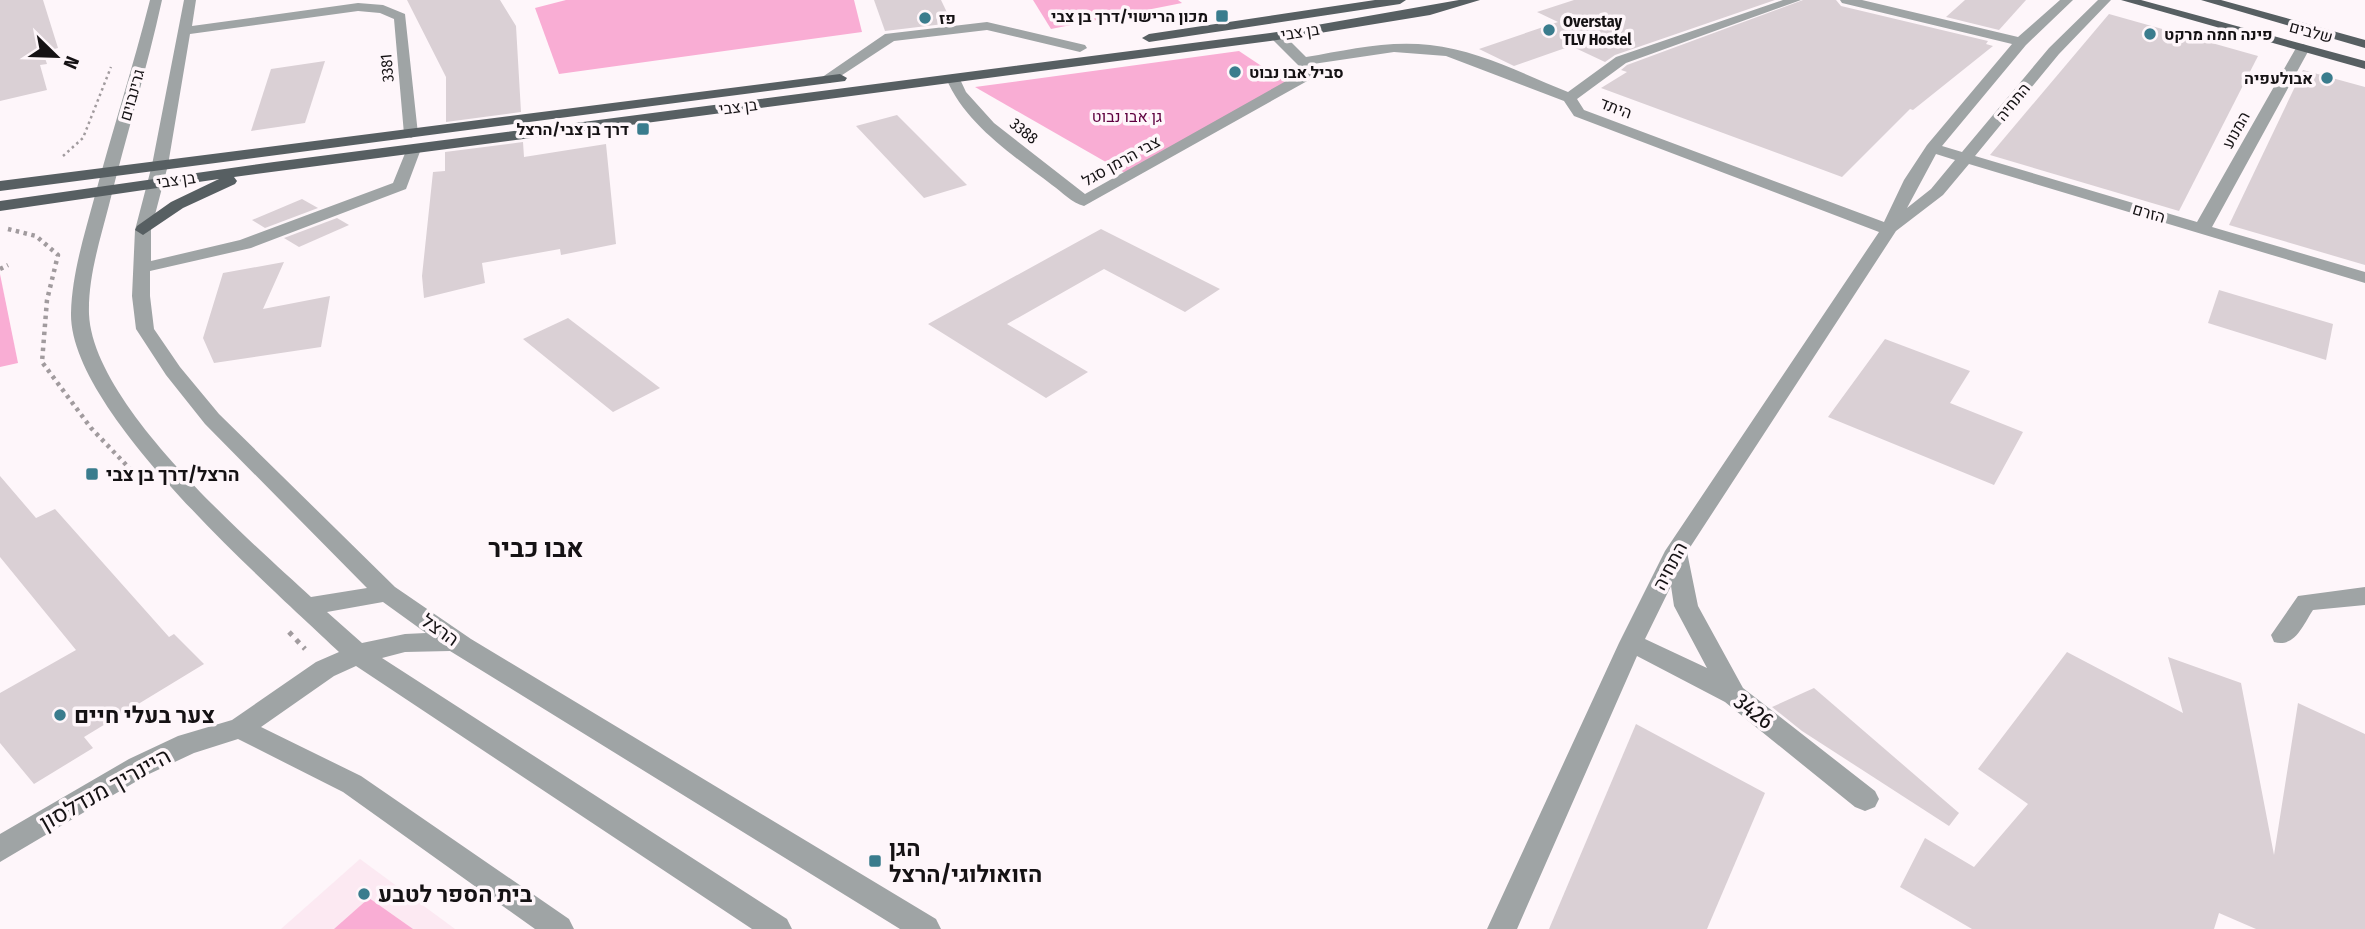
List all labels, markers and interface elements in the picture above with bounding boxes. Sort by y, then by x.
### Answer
place label: מכון הרישוי/דרך בן צבי [1051,7,1208,26]
marker: מכון הרישוי/דרך בן צבי [1214,8,1230,24]
place label: פז [939,9,956,28]
marker: פז [917,10,933,26]
place label: Overstay TLV Hostel [1563,12,1632,49]
street label: שלבים [2287,17,2335,47]
street label: בן צבי [1279,19,1321,44]
north arrow [21,21,91,91]
marker: Overstay TLV Hostel [1541,22,1557,38]
place label: פינה חמה מרקט [2164,25,2273,44]
marker: פינה חמה מרקט [2142,26,2158,42]
text: N [58,53,84,72]
street label: 3381 [376,53,398,83]
place label: סביל אבו נבוט [1249,63,1344,82]
marker: סביל אבו נבוט [1227,64,1243,80]
street label: גרינבוים [116,67,148,123]
place label: אבולעפיה [2244,69,2313,88]
marker: אבולעפיה [2319,70,2335,86]
street label: התחיה [1992,79,2034,125]
street label: היתד [1597,93,1635,123]
street label: בן צבי [718,95,759,119]
park label: גן אבו נבוט [1092,107,1162,126]
street label: המנוע [2218,108,2254,152]
street label: 3388 [1006,114,1042,148]
place label: דרך בן צבי/הרצל [517,120,629,139]
marker: דרך בן צבי/הרצל [635,121,651,137]
street label: צבי הרמן סגל [1079,132,1163,190]
street label: בן צבי [155,168,197,192]
street label: הזרם [2130,199,2168,227]
place label: הרצל/דרך בן צבי [106,463,240,486]
marker: הרצל/דרך בן צבי [84,466,100,482]
district label: אבו כביר [488,533,584,564]
street label: התחיה [1648,538,1692,594]
street label: הרצל [417,609,463,651]
street label: 3426 [1729,687,1779,735]
place label: צער בעלי חיים [74,701,215,729]
marker: צער בעלי חיים [52,707,68,723]
street label: היינריך מנדלסון [35,741,175,837]
place label: הגן הזואולוגי/הרצל [889,834,1042,888]
marker: הגן הזואולוגי/הרצל [867,853,883,869]
place label: בית הספר לטבע [378,880,533,908]
marker: בית הספר לטבע [356,886,372,902]

